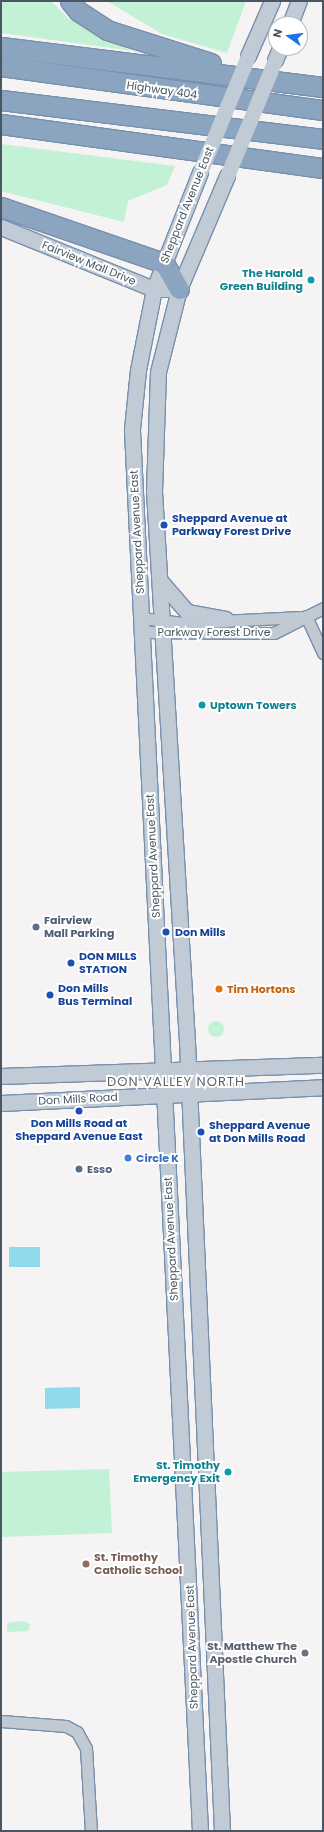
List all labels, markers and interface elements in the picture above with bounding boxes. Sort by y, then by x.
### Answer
north arrow [268,16,308,56]
text: N [269,27,286,39]
street label: Highway 404 [126,79,198,101]
street label: Sheppard Avenue East [158,145,216,265]
street label: Fairview Mall Drive [40,238,138,288]
place label: The Harold Green Building [220,267,303,293]
marker: The Harold Green Building [306,275,316,285]
street label: Sheppard Avenue East [127,470,147,594]
place label: Sheppard Avenue at Parkway Forest Drive [172,512,291,538]
marker: Sheppard Avenue at Parkway Forest Drive [159,520,169,530]
street label: Parkway Forest Drive [158,625,270,639]
place label: Uptown Towers [210,698,297,712]
marker: Uptown Towers [197,700,207,710]
street label: Sheppard Avenue East [143,794,163,918]
place label: Fairview Mall Parking [44,914,114,940]
marker: Fairview Mall Parking [31,922,41,932]
place label: Don Mills [175,925,226,939]
marker: Don Mills [160,926,172,938]
place label: DON MILLS STATION [79,950,137,976]
marker: DON MILLS STATION [66,958,76,968]
place label: Don Mills Bus Terminal [58,982,132,1008]
place label: Tim Hortons [227,982,296,996]
marker: Tim Hortons [214,984,224,994]
marker: Don Mills Bus Terminal [45,990,55,1000]
district label: DON VALLEY NORTH [107,1074,245,1090]
street label: Don Mills Road [38,1090,118,1108]
marker: Don Mills Road at Sheppard Avenue East [74,1106,84,1116]
place label: Don Mills Road at Sheppard Avenue East [15,1117,143,1143]
place label: Sheppard Avenue at Don Mills Road [209,1119,310,1145]
marker: Sheppard Avenue at Don Mills Road [196,1127,206,1137]
place label: Circle K [136,1151,179,1165]
marker: Circle K [123,1153,133,1163]
place label: Esso [87,1162,112,1176]
marker: Esso [74,1164,84,1174]
street label: Sheppard Avenue East [161,1177,181,1301]
place label: St. Timothy Emergency Exit [133,1459,220,1485]
marker: St. Timothy Emergency Exit [223,1467,233,1477]
place label: St. Timothy Catholic School [94,1551,182,1577]
marker: St. Timothy Catholic School [81,1559,91,1569]
street label: Sheppard Avenue East [183,1585,201,1709]
place label: St. Matthew The Apostle Church [207,1640,297,1666]
marker: St. Matthew The Apostle Church [300,1648,310,1658]

